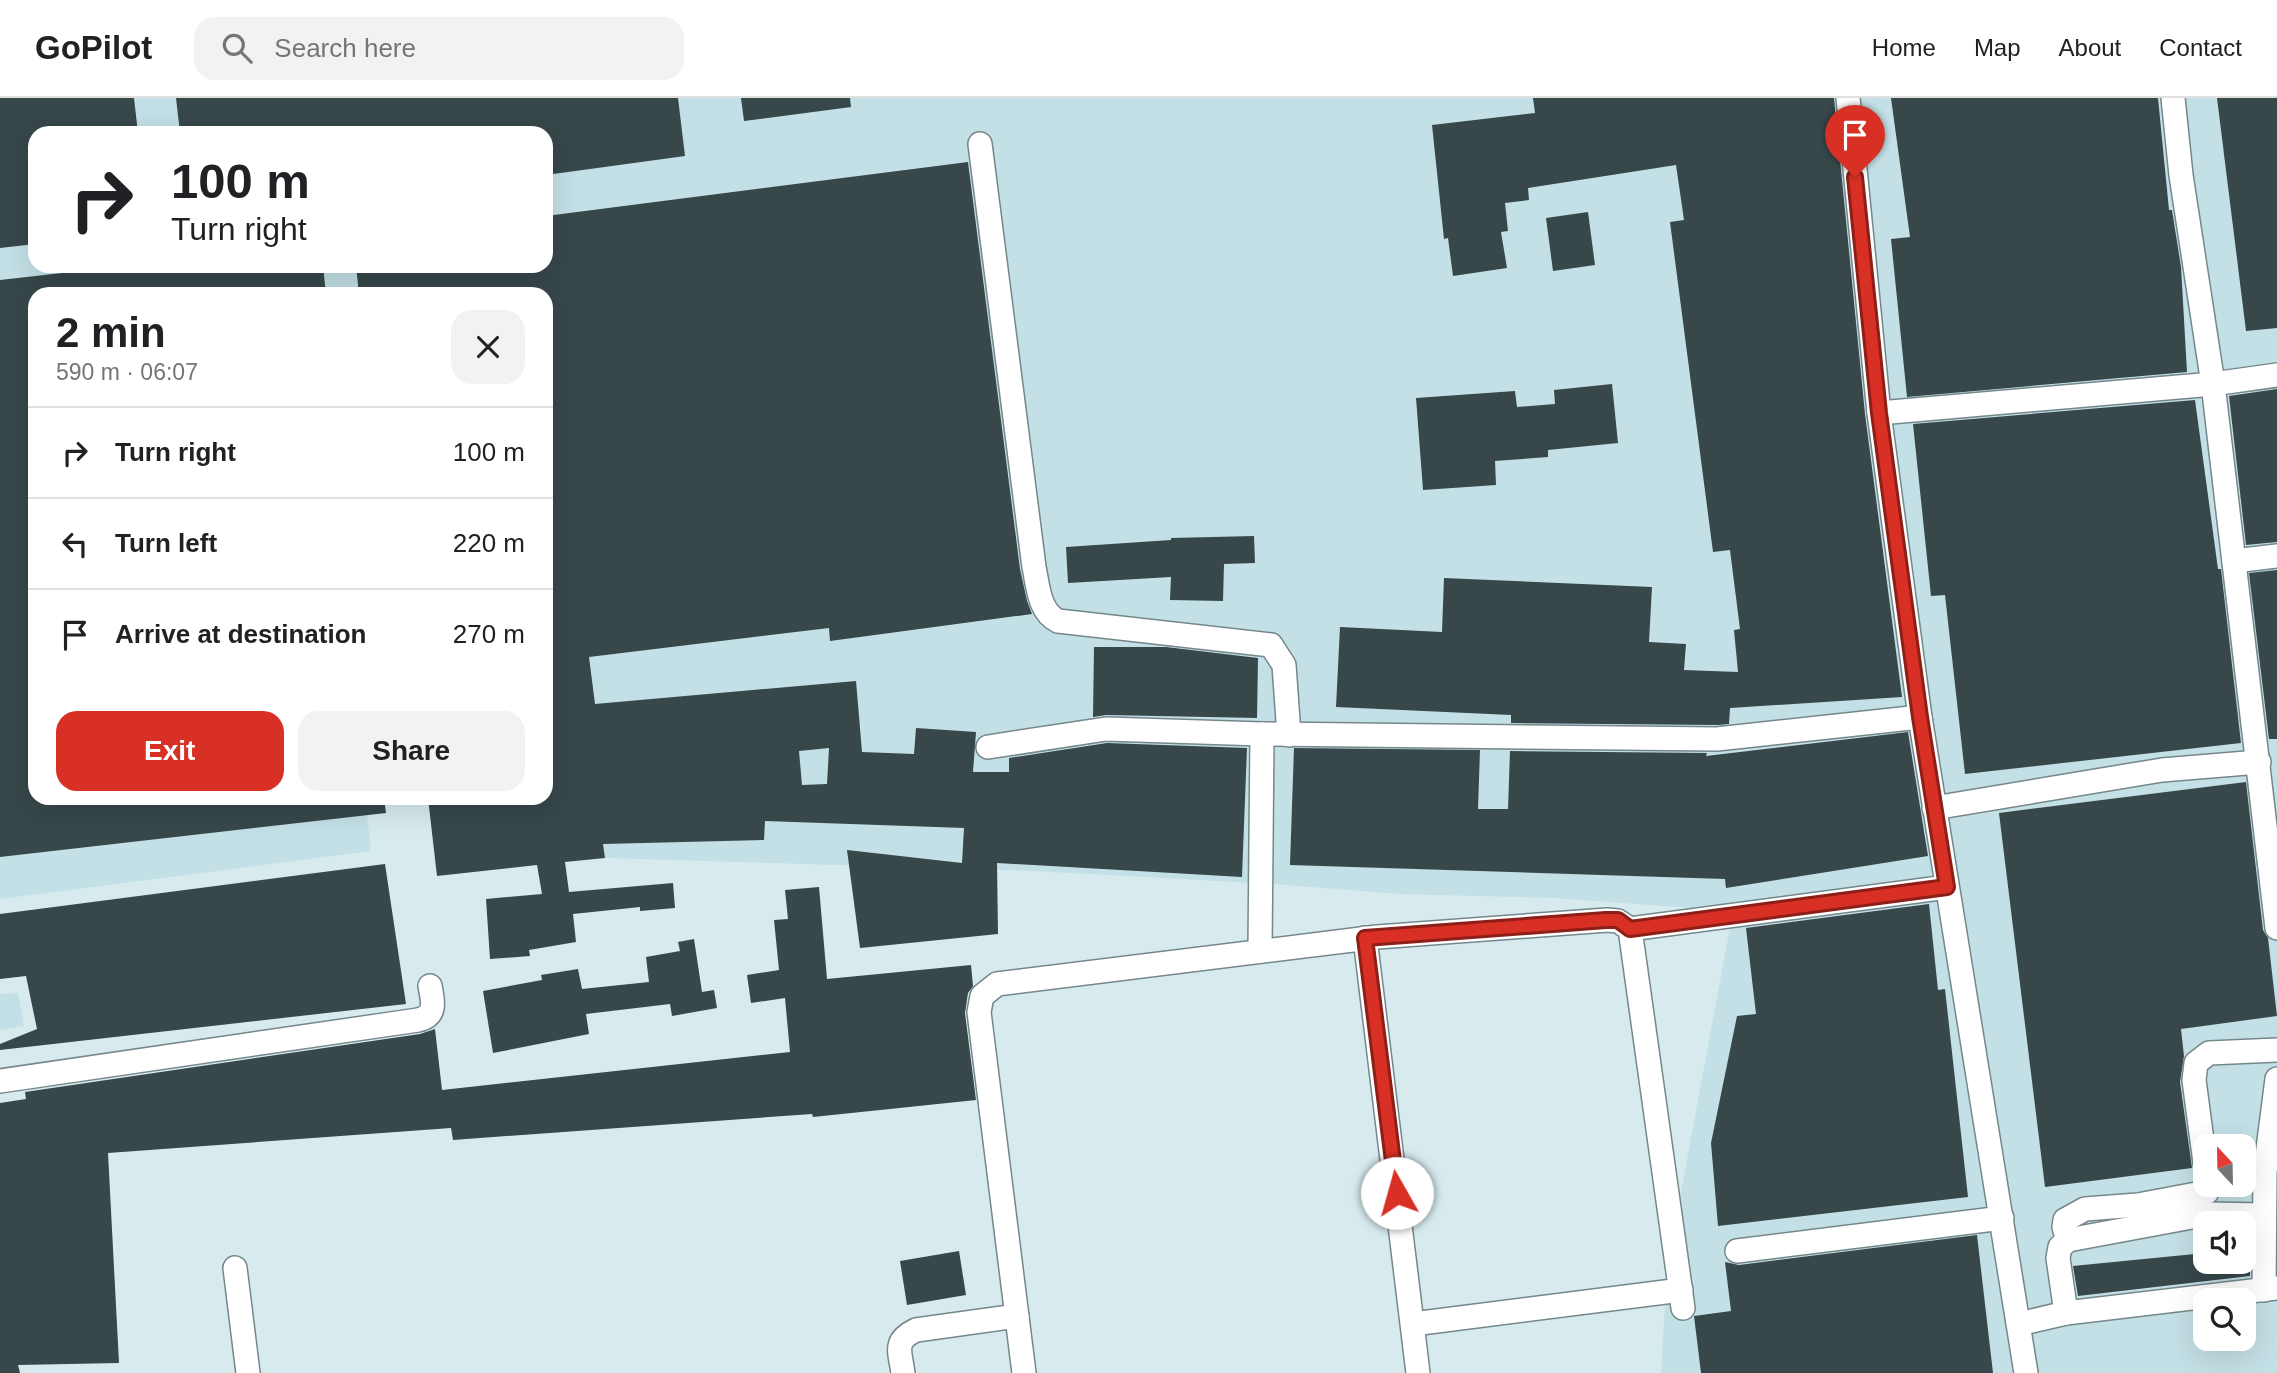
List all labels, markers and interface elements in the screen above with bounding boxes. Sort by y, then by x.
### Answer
search box [194,17,684,80]
text: GoPilot [35,29,152,66]
icon: search [218,29,256,67]
text: Search here [274,33,416,63]
text: Home [1872,34,1936,61]
text: Map [1974,34,2021,61]
text: About [2059,34,2121,61]
text: Contact [2159,34,2242,61]
pin [1825,105,1885,177]
icon: arrive [1836,116,1874,154]
icon: right [56,154,147,245]
text: 100 m [171,154,310,208]
text: Turn right [171,211,307,247]
text: 2 min [56,309,166,356]
button: close [451,310,525,384]
text: 590 m · 06:07 [56,359,198,385]
icon: right [56,434,94,472]
text: Turn right [115,437,236,467]
text: 100 m [453,437,525,467]
icon: left [56,525,94,563]
text: Turn left [115,528,217,558]
text: 220 m [453,528,525,558]
icon: arrive [56,616,94,654]
text: Arrive at destination [115,619,366,649]
text: 270 m [453,619,525,649]
button: Exit [56,711,284,791]
button: Share [298,711,525,791]
north arrow [2193,1134,2256,1197]
map controls [2193,1134,2256,1351]
position arrow [1360,1156,1434,1230]
button: sound [2193,1211,2256,1274]
button: search [2193,1288,2256,1351]

